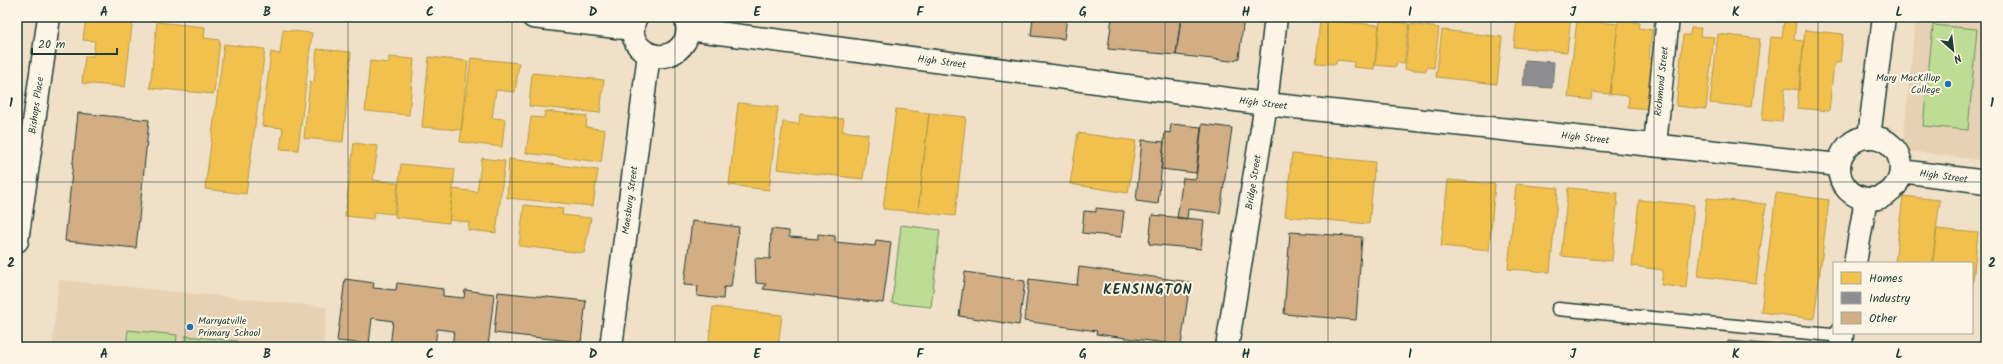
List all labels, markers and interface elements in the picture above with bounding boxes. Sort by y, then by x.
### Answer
text: A [100,2,108,23]
text: B [263,2,271,23]
text: C [426,2,434,23]
text: D [589,2,598,23]
text: E [753,2,761,23]
text: F [916,2,924,23]
text: G [1079,2,1087,23]
text: H [1242,2,1251,23]
text: I [1408,2,1412,23]
text: J [1570,2,1577,23]
text: K [1732,2,1740,23]
text: L [1895,2,1903,23]
scale bar [32,30,117,56]
north arrow [1933,30,1973,70]
text: 20 m [38,35,66,54]
street label: Richmond Street [1650,45,1673,117]
text: N [1950,48,1965,68]
street label: High Street [917,51,967,73]
place label: Mary MacKillop College [1876,70,1940,98]
street label: Bishops Place [24,75,48,135]
marker: Mary MacKillop College [1943,79,1953,89]
text: 1 [9,93,13,114]
street label: High Street [1238,93,1288,114]
text: 1 [1990,93,1994,114]
street label: High Street [1560,127,1610,149]
street label: Bridge Street [1241,153,1266,211]
street label: Maesbury Street [618,165,642,235]
street label: High Street [1919,165,1969,188]
text: 2 [7,253,15,274]
text: 2 [1988,253,1996,274]
legend [1833,262,1973,334]
text: Homes [1869,269,1903,288]
district label: KENSINGTON [1103,279,1193,301]
text: Industry [1869,289,1911,308]
text: Other [1869,309,1898,328]
place label: Marryatville Primary School [198,313,261,341]
marker: Marryatville Primary School [185,322,195,332]
text: A [100,344,108,364]
text: B [263,344,271,364]
text: C [426,344,434,364]
text: D [589,344,598,364]
text: E [753,344,761,364]
text: F [916,344,924,364]
text: G [1079,344,1087,364]
text: H [1242,344,1251,364]
text: I [1408,344,1412,364]
text: J [1570,344,1577,364]
text: K [1732,344,1740,364]
text: L [1895,344,1903,364]

